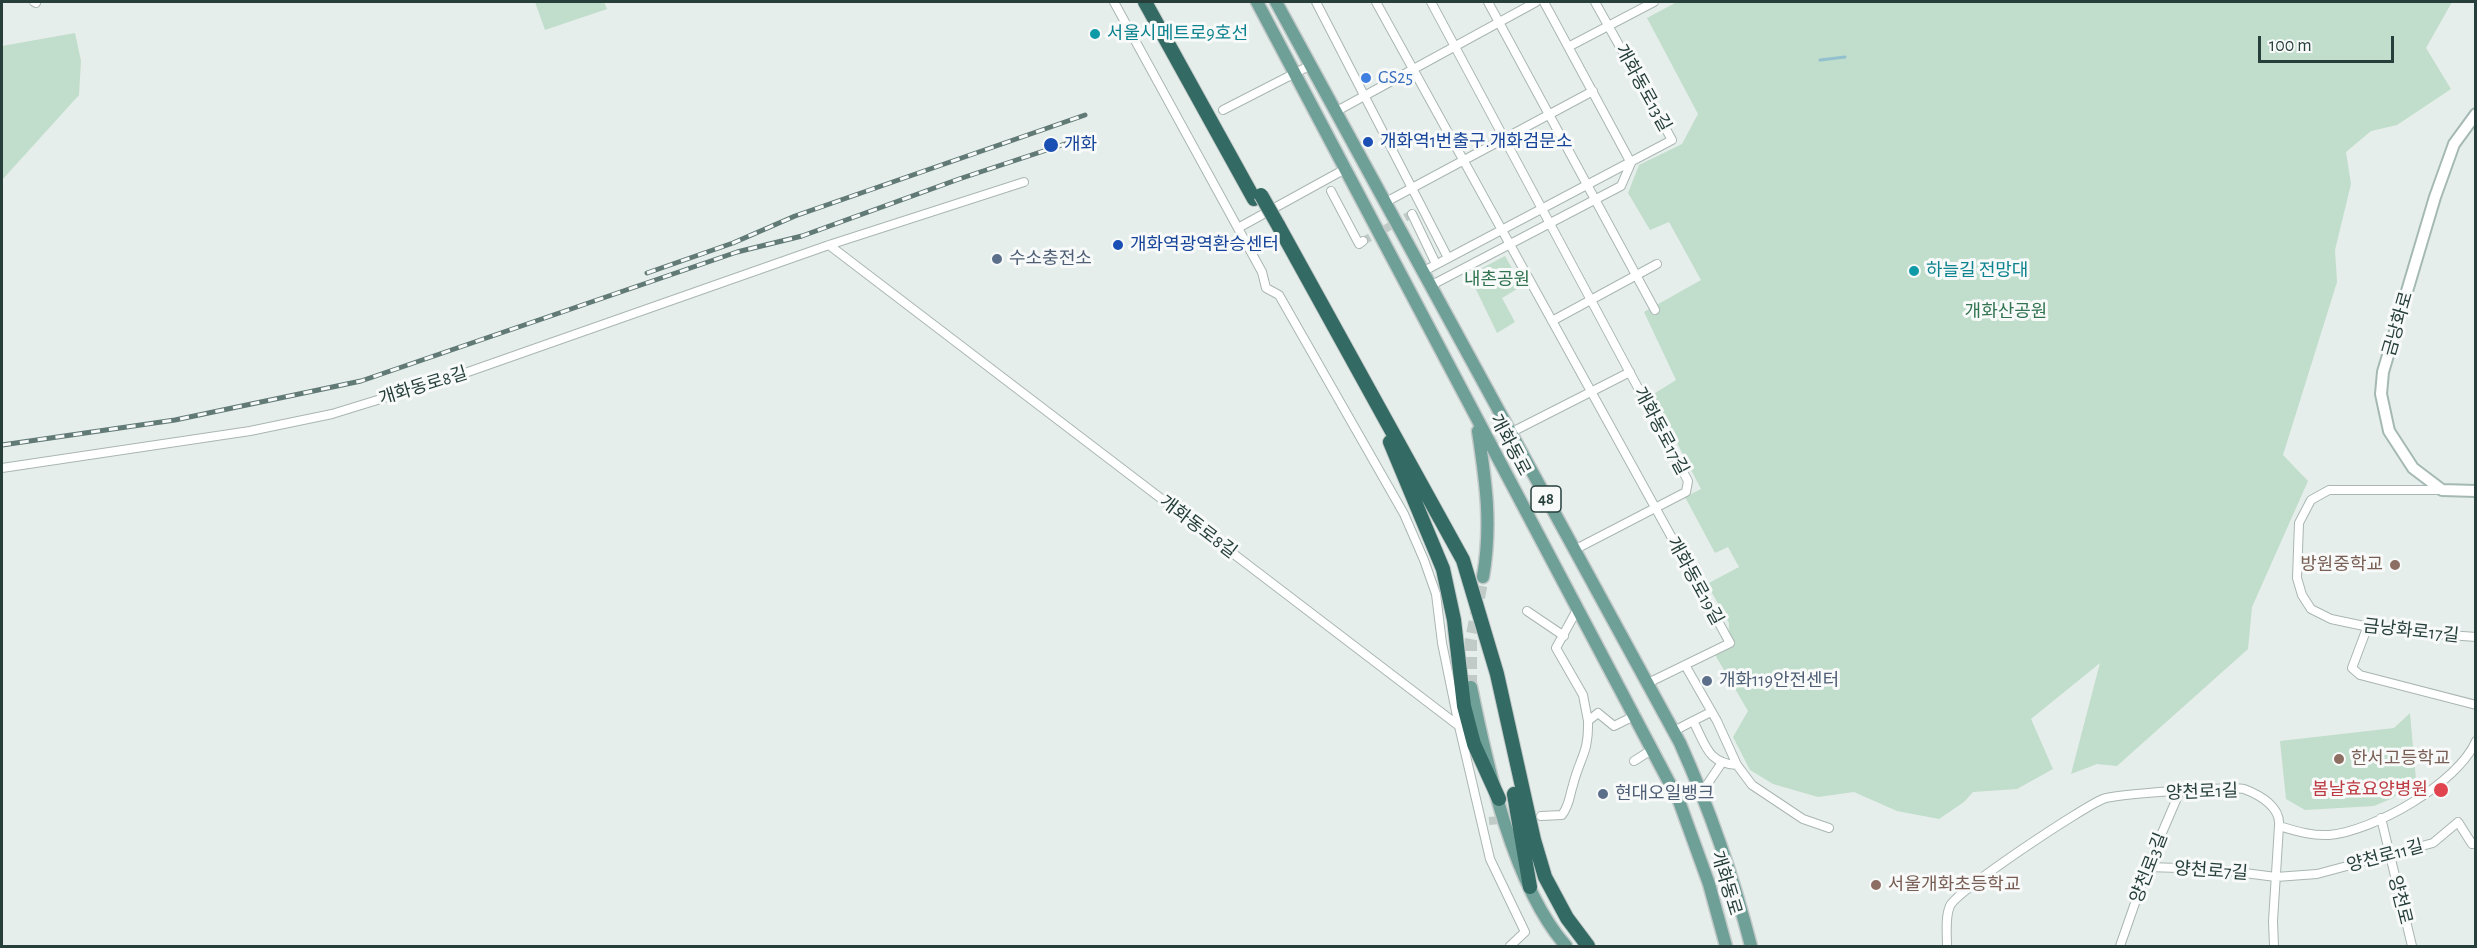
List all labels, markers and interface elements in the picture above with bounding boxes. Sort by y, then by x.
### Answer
place label: 서울시메트로9호선 [1107,23,1248,45]
scale bar [2261,24,2398,62]
marker: 서울시메트로9호선 [1088,27,1102,41]
text: 100 m [2269,37,2312,55]
street label: 개화동로13길 [1610,41,1676,135]
place label: GS25 [1378,67,1413,89]
marker: GS25 [1359,71,1373,85]
place label: 개화역1번출구.개화검문소 [1380,131,1572,153]
place label: 개화 [1064,134,1097,156]
marker: 개화역1번출구.개화검문소 [1361,135,1375,149]
marker: 개화 [1042,136,1060,154]
place label: 개화역광역환승센터 [1130,234,1279,256]
marker: 개화역광역환승센터 [1111,238,1125,252]
place label: 수소충전소 [1009,248,1092,270]
marker: 수소충전소 [990,252,1004,266]
place label: 하늘길 전망대 [1926,260,2028,282]
marker: 하늘길 전망대 [1907,264,1921,278]
park label: 내촌공원 [1464,269,1530,291]
street label: 금낭화로 [2378,289,2418,359]
park label: 개화산공원 [1965,301,2047,323]
street label: 개화동로8길 [376,362,470,410]
street label: 개화동로17길 [1629,383,1693,479]
street label: 개화동로 [1485,411,1535,479]
road number: 48 [1531,486,1561,512]
street label: 개화동로8길 [1155,491,1241,563]
street label: 개화동로19길 [1662,533,1728,629]
place label: 방원중학교 [2300,554,2383,576]
marker: 방원중학교 [2388,558,2402,572]
street label: 금낭화로17길 [2362,615,2460,647]
place label: 개화119안전센터 [1719,670,1839,692]
marker: 개화119안전센터 [1700,674,1714,688]
place label: 한서고등학교 [2351,748,2450,770]
marker: 한서고등학교 [2332,752,2346,766]
place label: 봄날효요양병원 [2312,779,2428,801]
street label: 양천로1길 [2165,780,2239,804]
marker: 봄날효요양병원 [2432,781,2450,799]
place label: 현대오일뱅크 [1615,783,1714,805]
marker: 현대오일뱅크 [1596,787,1610,801]
street label: 양천로3길 [2126,830,2172,906]
street label: 양천로11길 [2344,835,2426,877]
street label: 개화동로 [1706,848,1746,918]
street label: 양천로7길 [2173,858,2249,884]
street label: 양천로 [2384,873,2416,927]
place label: 서울개화초등학교 [1888,874,2020,896]
marker: 서울개화초등학교 [1869,878,1883,892]

